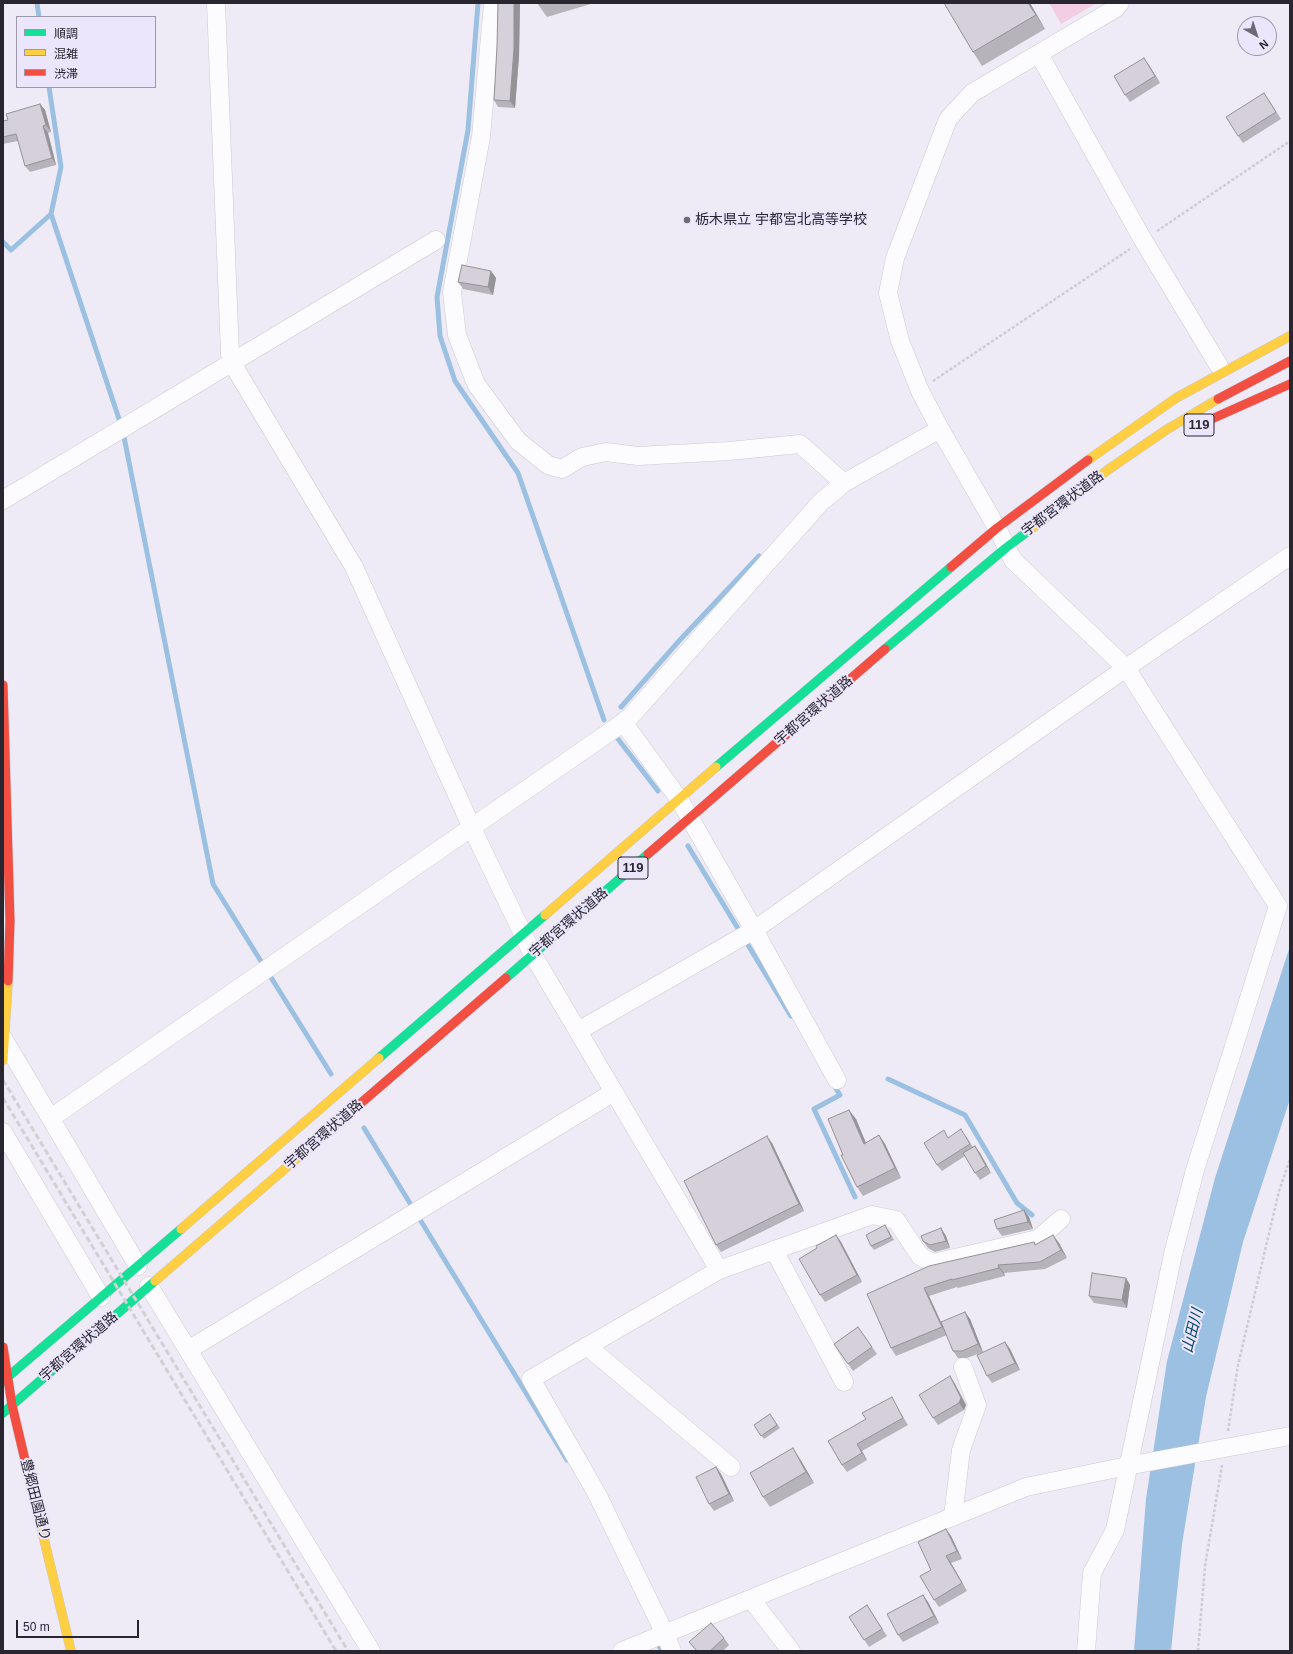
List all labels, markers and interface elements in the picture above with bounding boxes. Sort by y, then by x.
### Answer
legend [16,16,156,88]
north arrow [1237,16,1277,56]
text: 順調 [54,27,78,41]
text: N [1257,37,1271,52]
text: 混雑 [54,47,78,61]
text: 渋滞 [54,67,78,81]
place label: 栃木県立 宇都宮北高等学校 [695,212,867,228]
marker: 栃木県立 宇都宮北高等学校 [682,215,692,225]
road number: 119 [1184,414,1214,436]
street label: 宇都宮環状道路 [1019,468,1107,540]
street label: 宇都宮環状道路 [772,673,856,749]
road number: 119 [618,857,648,879]
street label: 宇都宮環状道路 [527,885,611,961]
street label: 宇都宮環状道路 [282,1097,366,1173]
water label: 山田川 [1179,1307,1207,1355]
street label: 宇都宮環状道路 [37,1309,121,1385]
street label: 豊郷田園通り [17,1457,53,1543]
scale bar [18,1612,141,1638]
text: 50 m [23,1620,50,1634]

